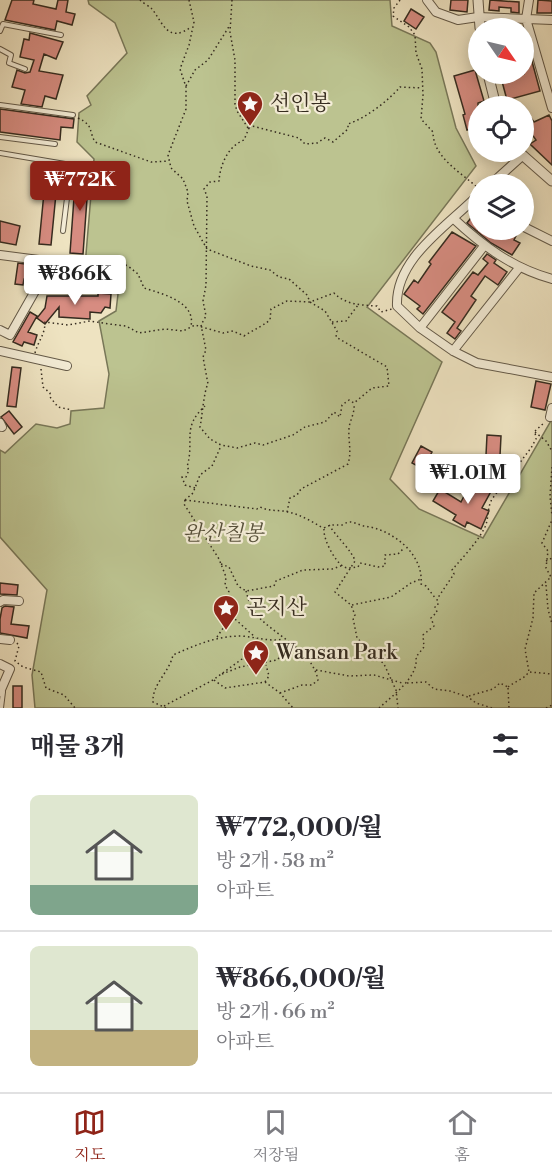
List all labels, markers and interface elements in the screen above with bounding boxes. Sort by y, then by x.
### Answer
north arrow [468,18,534,84]
map controls [468,18,534,240]
place icon: 선인봉 [235,89,265,127]
place label: 선인봉 [270,91,331,117]
button: locate [468,96,534,162]
pin: ₩772K [38,161,122,212]
text: ₩772K [44,168,116,193]
button: layers [468,174,534,240]
pin: ₩866K [33,255,117,306]
text: ₩866K [38,262,112,287]
pin: ₩1.01M [419,454,517,505]
text: ₩1.01M [429,461,507,486]
park label: 완산칠봉 [182,521,265,547]
place icon: 곤지산 [211,593,241,631]
place label: 곤지산 [246,595,308,621]
place icon: Wansan Park [241,638,271,676]
place label: Wansan Park [275,640,398,666]
icon: filters [489,728,522,761]
text: 매물 3개 [30,731,125,763]
text: ₩772,000/월 [216,812,383,844]
icon: home [78,819,150,891]
text: 방 2개 · 58 m² [216,849,334,874]
text: 아파트 [216,879,274,904]
text: ₩866,000/월 [216,963,386,995]
icon: home [78,970,150,1042]
text: 방 2개 · 66 m² [216,1000,335,1025]
text: 아파트 [216,1030,274,1055]
tab: 지도 [73,1106,106,1165]
tab: 저장됨 [253,1106,299,1165]
tab: 홈 [446,1106,479,1165]

